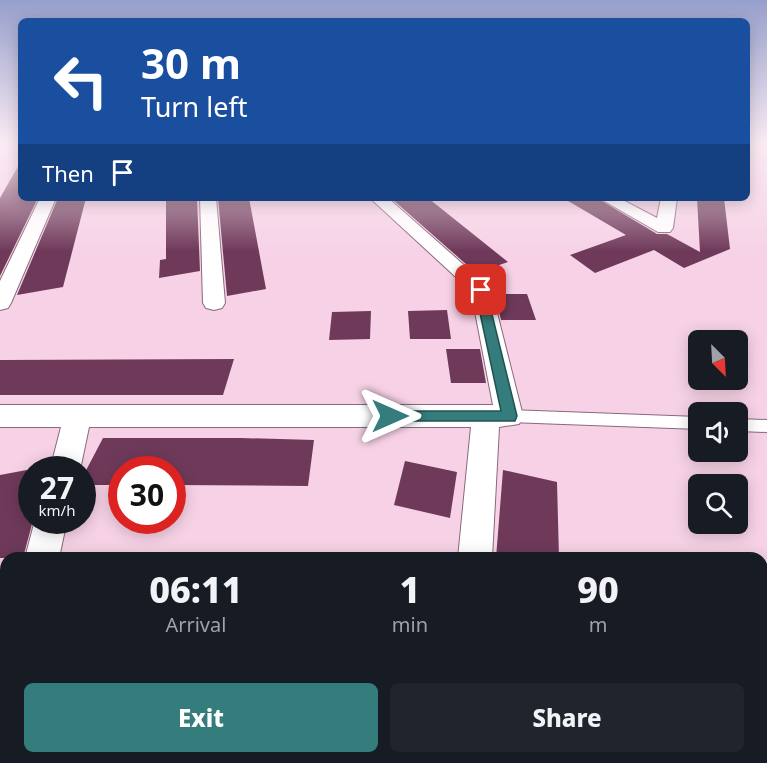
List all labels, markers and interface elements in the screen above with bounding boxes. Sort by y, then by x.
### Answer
text: 30 m [141,34,241,91]
icon: left [42,42,120,120]
text: Turn left [141,88,247,125]
icon: arrive [106,156,139,189]
text: Then [42,158,94,188]
pin [455,264,506,315]
icon: arrive [464,273,497,306]
north arrow [688,330,748,390]
map controls [688,330,748,534]
position arrow [358,384,422,448]
button: sound [688,402,748,462]
speed limit sign: 30 [108,456,186,534]
text: 27 [40,467,74,508]
button: search [688,474,748,534]
text: km/h [39,500,75,520]
text: 06:11 [149,565,243,614]
text: 1 [400,565,420,614]
text: 90 [577,565,619,614]
text: Arrival [165,611,226,638]
text: min [392,611,428,638]
text: m [589,611,607,638]
button: Exit [24,683,378,752]
button: Share [390,683,744,752]

